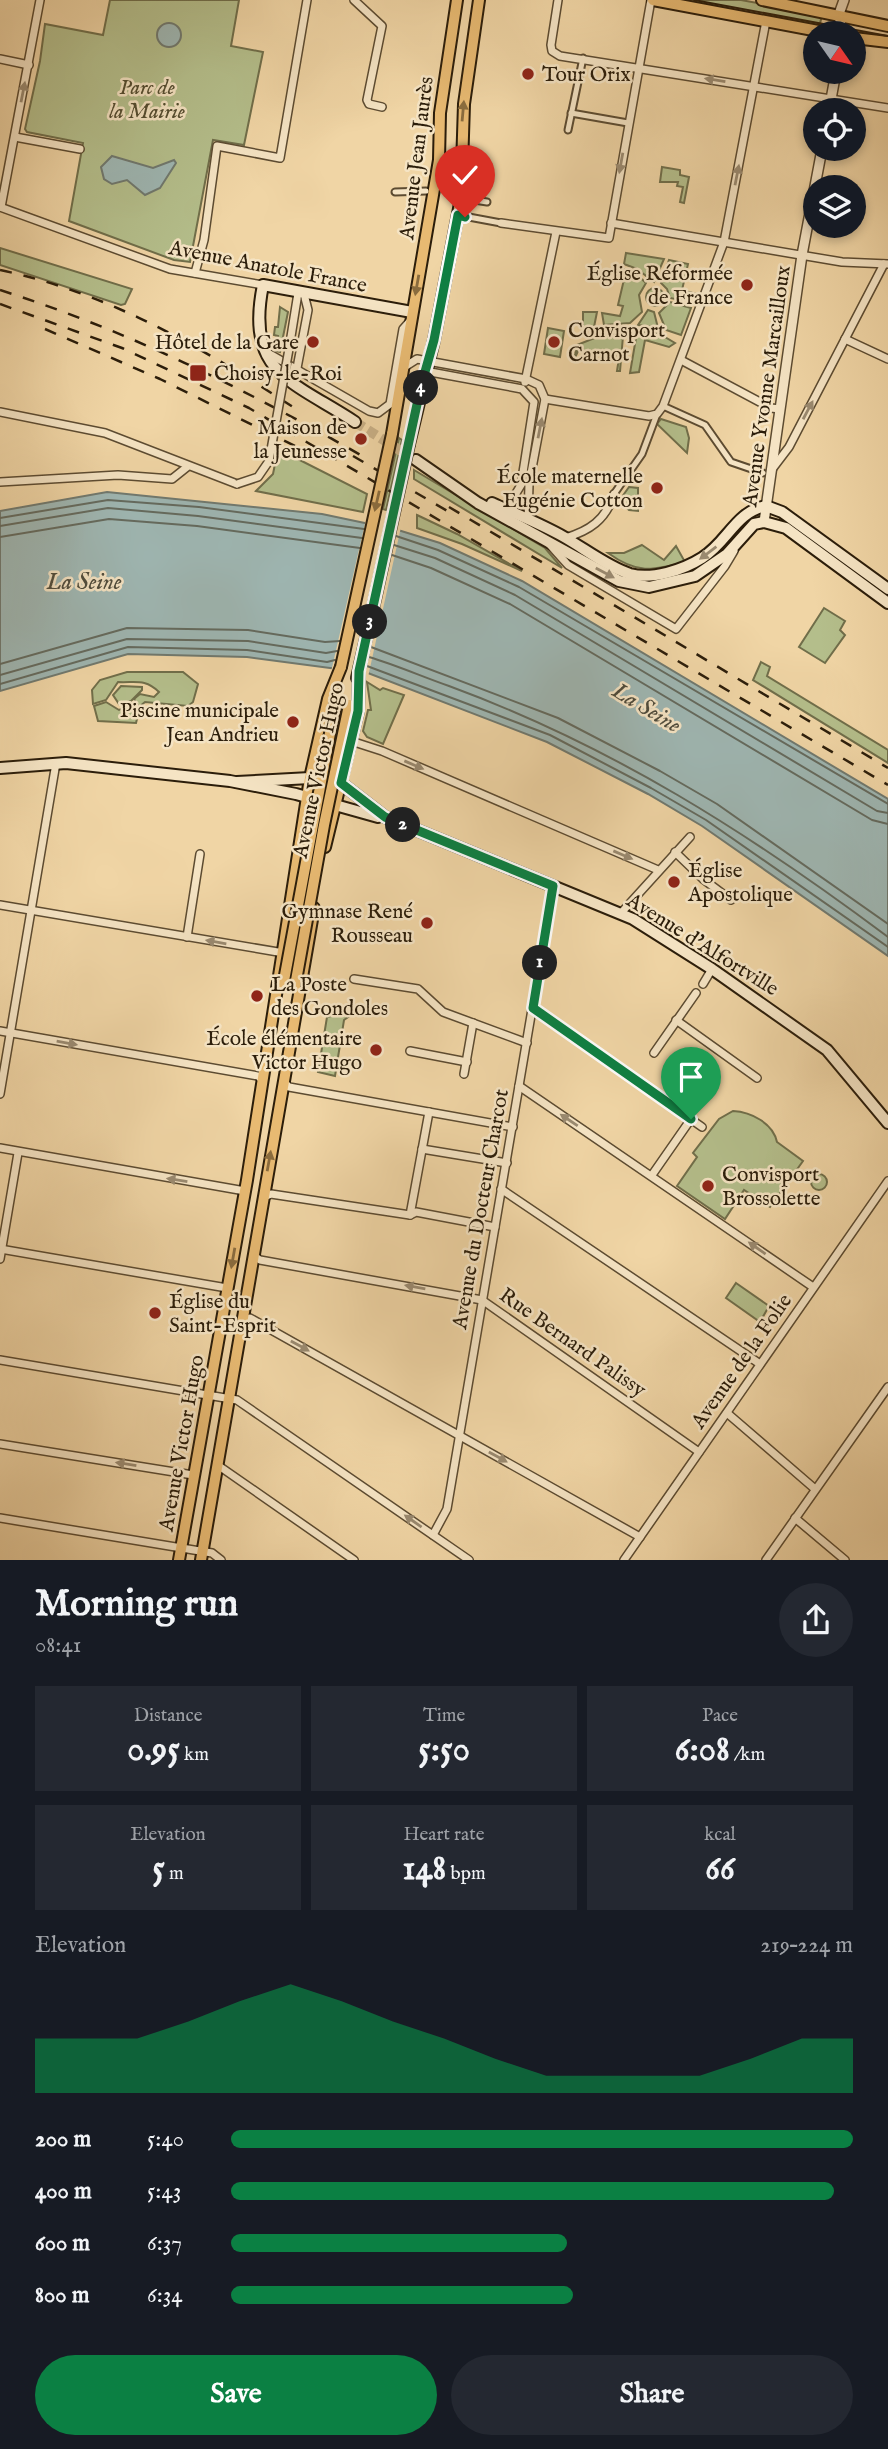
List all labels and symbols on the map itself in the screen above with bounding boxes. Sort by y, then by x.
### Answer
north arrow [803,21,866,84]
place label: Tour Orix [542,62,631,89]
marker: Tour Orix [520,66,536,82]
one-way arrow [704,74,726,85]
park label: Parc de la Mairie [109,75,185,126]
street label: Avenue Jean Jaurès [394,75,441,242]
one-way arrow [18,81,29,103]
one-way arrow [458,100,469,122]
pin [435,145,495,217]
one-way arrow [615,153,626,175]
one-way arrow [731,163,742,185]
street label: Avenue Anatole France [165,235,369,300]
place label: Église Réformée de France [587,260,733,312]
street label: Avenue Yvonne Marcailloux [737,264,798,510]
one-way arrow [411,275,422,297]
marker: Église Réformée de France [739,277,755,293]
place label: Convisport Carnot [568,318,665,369]
place label: Hôtel de la Gare [155,330,299,357]
marker: Hôtel de la Gare [305,334,321,350]
marker: Convisport Carnot [546,334,562,350]
place label: Choisy-le-Roi [214,361,342,388]
marker: Choisy-le-Roi [188,363,208,383]
pin: 4 [404,370,438,406]
one-way arrow [802,400,814,420]
place label: Maison de la Jeunesse [254,415,347,466]
one-way arrow [535,417,546,439]
marker: Maison de la Jeunesse [353,431,369,447]
place label: École maternelle Eugénie Cotton [497,463,643,515]
marker: École maternelle Eugénie Cotton [649,480,665,496]
one-way arrow [371,490,382,512]
one-way arrow [699,545,717,560]
one-way arrow [595,566,615,578]
water label: La Seine [46,568,122,597]
pin: 3 [352,604,388,640]
water label: La Seine [606,676,686,740]
street label: Avenue Victor Hugo [287,680,351,862]
place label: Piscine municipale Jean Andrieu [120,698,279,749]
marker: Piscine municipale Jean Andrieu [285,714,301,730]
one-way arrow [404,760,425,771]
pin: 2 [386,808,420,842]
one-way arrow [613,849,633,861]
place label: Église Apostolique [687,857,793,909]
marker: Église Apostolique [666,874,682,890]
street label: Avenue d'Alfortville [620,887,784,1003]
place label: Gymnase René Rousseau [282,899,413,950]
marker: Gymnase René Rousseau [419,915,435,931]
one-way arrow [205,936,227,947]
pin: 1 [522,946,558,981]
place label: La Poste des Gondoles [271,972,388,1023]
marker: La Poste des Gondoles [249,988,265,1004]
place label: École élémentaire Victor Hugo [206,1025,362,1077]
one-way arrow [56,1038,78,1049]
marker: École élémentaire Victor Hugo [368,1042,384,1058]
pin [661,1047,721,1119]
street label: Avenue du Docteur Charcot [447,1087,516,1332]
one-way arrow [560,1114,579,1127]
one-way arrow [263,1150,274,1172]
place label: Convisport Brossolette [722,1162,821,1213]
one-way arrow [166,1174,188,1185]
marker: Convisport Brossolette [700,1178,716,1194]
one-way arrow [748,1241,766,1255]
one-way arrow [227,1247,238,1269]
one-way arrow [404,1281,426,1292]
street label: Rue Bernard Palissy [493,1282,651,1404]
place label: Église du Saint-Esprit [169,1288,276,1340]
street label: Avenue de la Folie [685,1289,799,1436]
marker: Église du Saint-Esprit [147,1305,163,1321]
one-way arrow [290,1340,309,1352]
street label: Avenue Victor Hugo [153,1353,211,1535]
one-way arrow [488,1451,508,1463]
one-way arrow [115,1458,137,1469]
one-way arrow [404,1514,422,1528]

